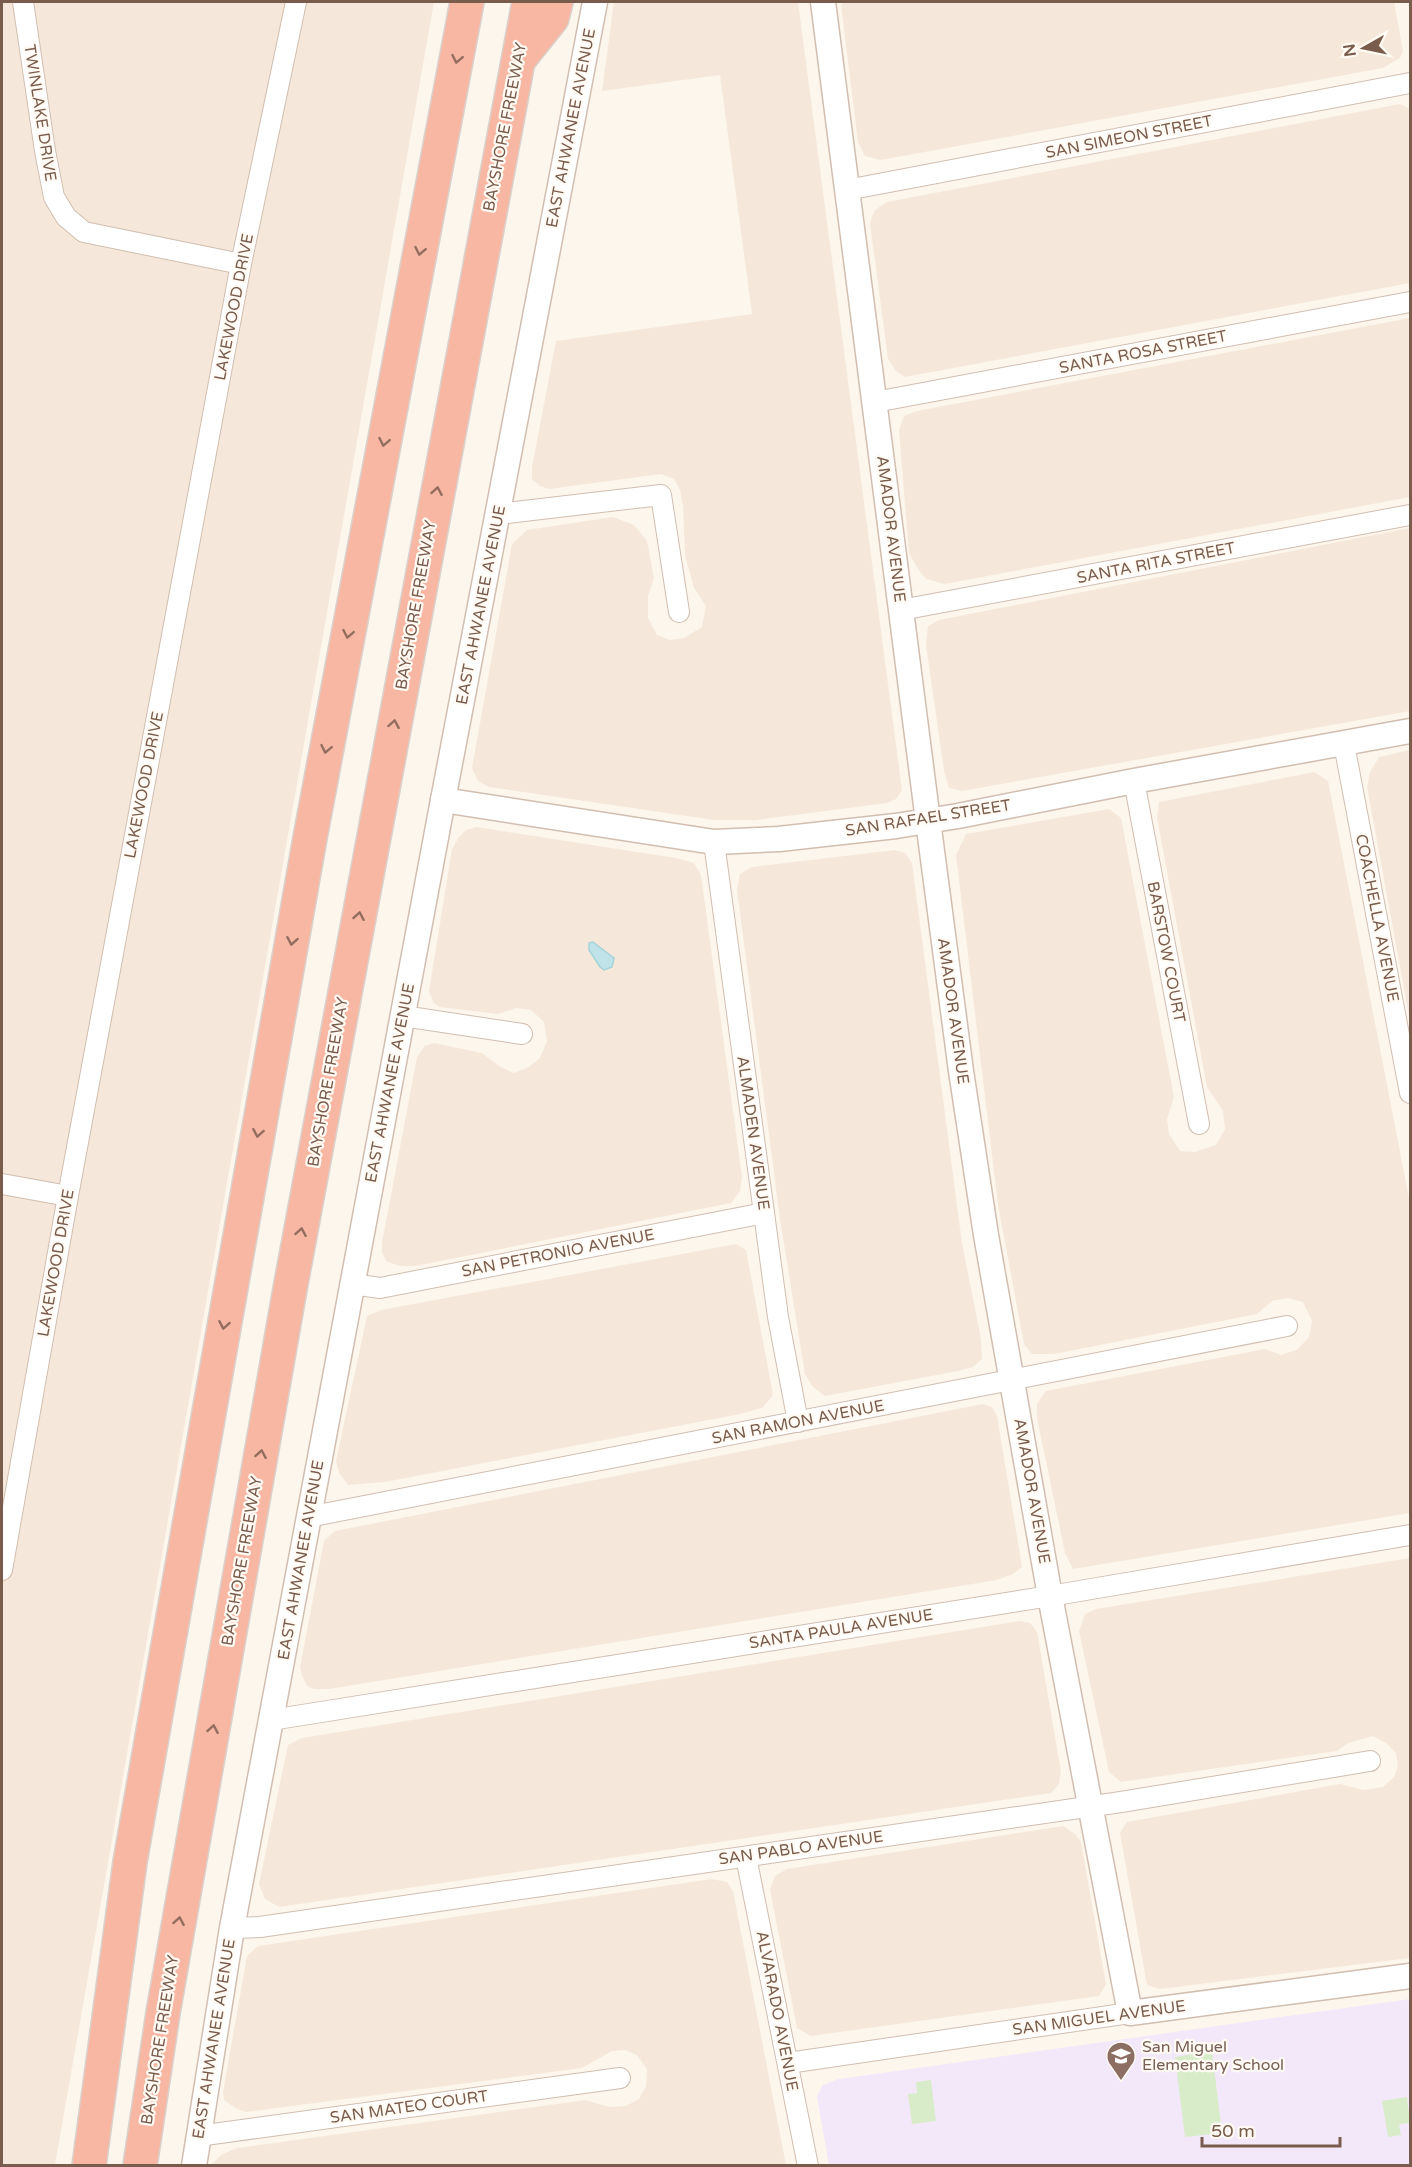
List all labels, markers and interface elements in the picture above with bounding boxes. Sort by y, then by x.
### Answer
north arrow [1334,18,1394,78]
street label: EAST AHWANEE AVENUE [542,27,600,229]
street label: BAYSHORE FREEWAY [479,41,531,213]
text: N [1339,42,1361,58]
street label: TWINLAKE DRIVE [19,43,61,183]
one-way arrow [451,54,463,64]
street label: SAN SIMEON STREET [1044,111,1214,163]
street label: LAKEWOOD DRIVE [210,232,258,382]
one-way arrow [414,245,427,255]
street label: SANTA ROSA STREET [1057,326,1229,378]
one-way arrow [378,437,391,447]
street label: AMADOR AVENUE [872,455,910,603]
one-way arrow [430,487,443,497]
street label: EAST AHWANEE AVENUE [452,504,510,706]
street label: BAYSHORE FREEWAY [391,519,441,691]
street label: SANTA RITA STREET [1075,538,1237,588]
one-way arrow [342,629,355,639]
street label: LAKEWOOD DRIVE [120,710,168,860]
one-way arrow [387,720,400,730]
one-way arrow [321,745,333,754]
street label: SAN RAFAEL STREET [844,795,1012,841]
street label: COACHELLA AVENUE [1351,832,1403,1004]
street label: BARSTOW COURT [1142,880,1190,1025]
one-way arrow [352,911,365,921]
one-way arrow [286,936,299,946]
street label: AMADOR AVENUE [933,937,973,1085]
street label: EAST AHWANEE AVENUE [361,982,419,1184]
street label: BAYSHORE FREEWAY [303,996,353,1168]
street label: ALMADEN AVENUE [732,1055,774,1211]
one-way arrow [252,1128,265,1138]
street label: LAKEWOOD DRIVE [33,1188,79,1338]
street label: SAN PETRONIO AVENUE [460,1224,656,1282]
one-way arrow [294,1227,307,1237]
one-way arrow [219,1321,231,1330]
street label: SAN RAMON AVENUE [710,1395,886,1449]
street label: AMADOR AVENUE [1009,1417,1055,1565]
one-way arrow [254,1450,267,1460]
street label: EAST AHWANEE AVENUE [274,1459,328,1661]
street label: BAYSHORE FREEWAY [217,1475,267,1647]
street label: SANTA PAULA AVENUE [748,1605,934,1653]
one-way arrow [206,1724,219,1734]
street label: SAN PABLO AVENUE [717,1827,885,1869]
one-way arrow [172,1916,185,1926]
street label: ALVARADO AVENUE [752,1929,802,2093]
street label: EAST AHWANEE AVENUE [188,1937,240,2141]
street label: BAYSHORE FREEWAY [137,1954,183,2126]
street label: SAN MIGUEL AVENUE [1011,1996,1187,2040]
place label: San Miguel Elementary School [1142,2037,1284,2075]
school or university icon: San Miguel Elementary School [1105,2040,1137,2082]
street label: SAN MATEO COURT [329,2086,489,2128]
scale bar [1202,2110,1340,2148]
text: 50 m [1211,2120,1255,2142]

